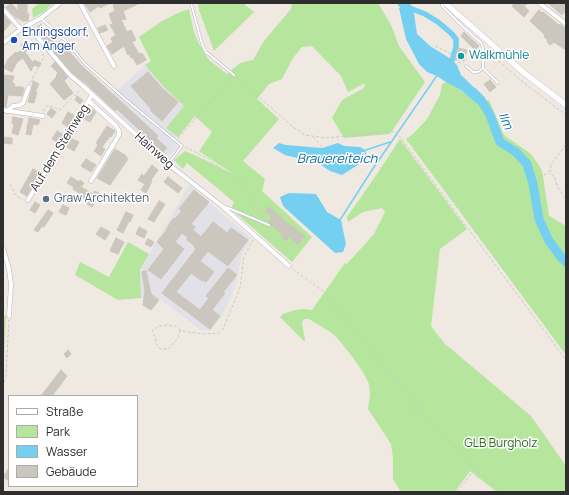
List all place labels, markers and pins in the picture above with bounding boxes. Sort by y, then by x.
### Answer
place label: Ehringsdorf, Am Anger [22,26,89,54]
marker: Ehringsdorf, Am Anger [9,35,19,45]
place label: Walkmühle [469,49,529,63]
marker: Walkmühle [456,51,466,61]
place label: Graw Architekten [54,192,149,206]
marker: Graw Architekten [41,194,51,204]

